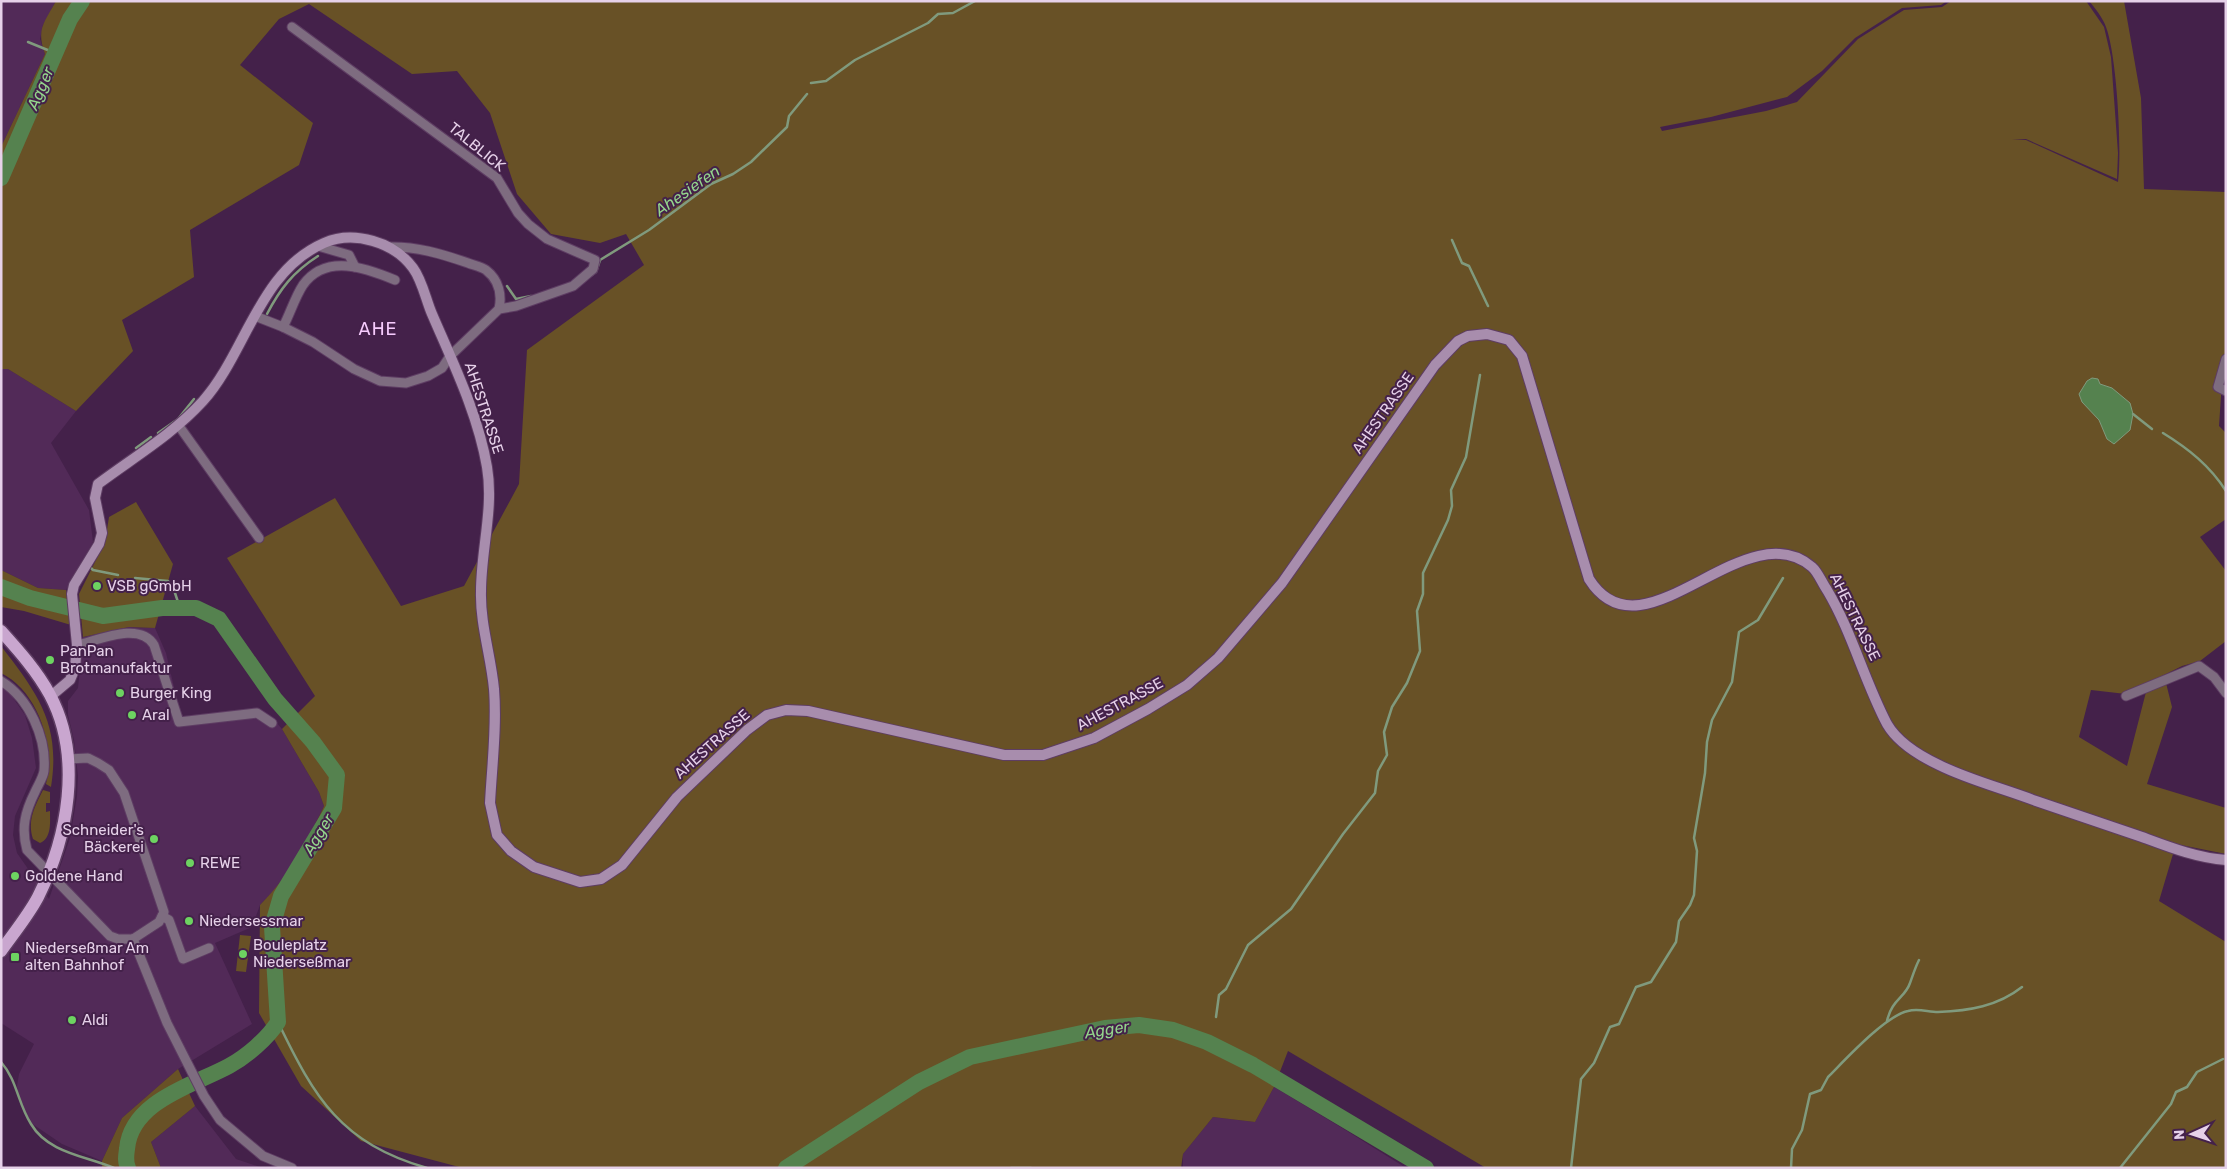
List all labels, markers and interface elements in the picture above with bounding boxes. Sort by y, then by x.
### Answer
water label: Agger [23,63,58,113]
street label: TALBLICK [445,119,509,175]
water label: Ahesiefen [650,161,723,220]
district label: AHE [359,318,397,340]
street label: AHESTRASSE [461,360,507,456]
street label: AHESTRASSE [1348,369,1418,457]
street label: AHESTRASSE [1826,570,1884,664]
place label: VSB gGmbH [107,577,192,595]
marker: VSB gGmbH [91,580,103,592]
place label: PanPan Brotmanufaktur [60,642,172,677]
marker: PanPan Brotmanufaktur [44,654,56,666]
street label: AHESTRASSE [1074,674,1166,734]
place label: Burger King [130,684,212,702]
marker: Burger King [114,687,126,699]
street label: AHESTRASSE [671,705,753,783]
place label: Aral [142,706,170,724]
marker: Aral [126,709,138,721]
water label: Agger [298,809,339,859]
place label: Schneider's Bäckerei [63,821,144,856]
marker: Schneider's Bäckerei [148,833,160,845]
place label: REWE [200,854,240,872]
marker: REWE [184,857,196,869]
place label: Goldene Hand [25,867,123,885]
marker: Goldene Hand [9,870,21,882]
place label: Niedersessmar [199,912,303,930]
marker: Niedersessmar [183,915,195,927]
place label: Bouleplatz Niederseßmar [253,936,351,971]
place label: Niederseßmar Am alten Bahnhof [25,939,149,974]
marker: Bouleplatz Niederseßmar [237,948,249,960]
marker: Niederseßmar Am alten Bahnhof [9,951,21,963]
place label: Aldi [82,1011,108,1029]
marker: Aldi [66,1014,78,1026]
water label: Agger [1083,1016,1132,1043]
north arrow [2167,1109,2217,1159]
text: N [2171,1129,2188,1140]

